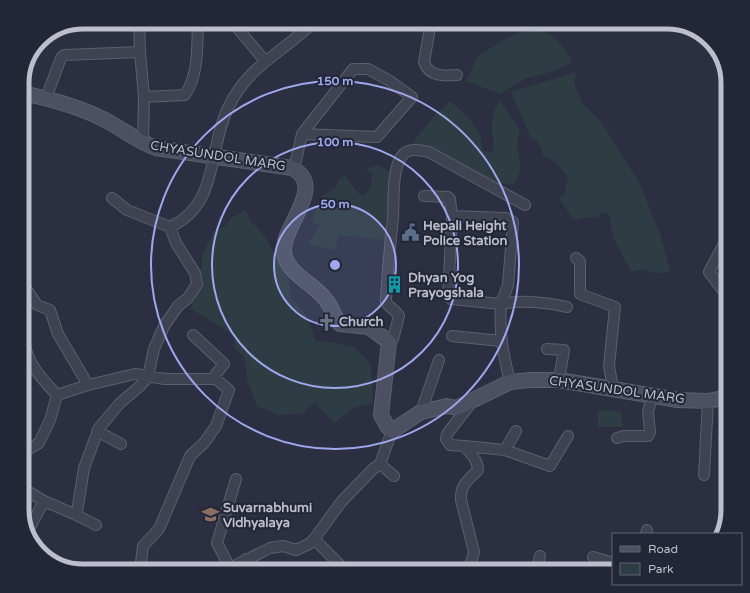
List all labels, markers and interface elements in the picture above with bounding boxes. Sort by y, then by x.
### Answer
text: 150 m [317,74,353,88]
text: 100 m [317,135,353,149]
street label: CHYASUNDOL MARG [149,137,287,175]
text: 50 m [320,197,350,211]
place label: Hepali Height Police Station [423,218,507,249]
public building icon: Hepali Height Police Station [400,223,420,243]
centre of rings [328,258,342,272]
place label: Dhyan Yog Prayogshala [408,270,484,301]
building icon: Dhyan Yog Prayogshala [385,275,405,295]
church icon: Church [316,312,336,332]
place label: Church [339,314,384,330]
street label: CHYASUNDOL MARG [548,373,686,407]
place label: Suvarnabhumi Vidhyalaya [223,500,312,531]
school or university icon: Suvarnabhumi Vidhyalaya [200,505,220,525]
legend [612,533,742,585]
text: Road [648,542,678,556]
text: Park [648,562,674,576]

